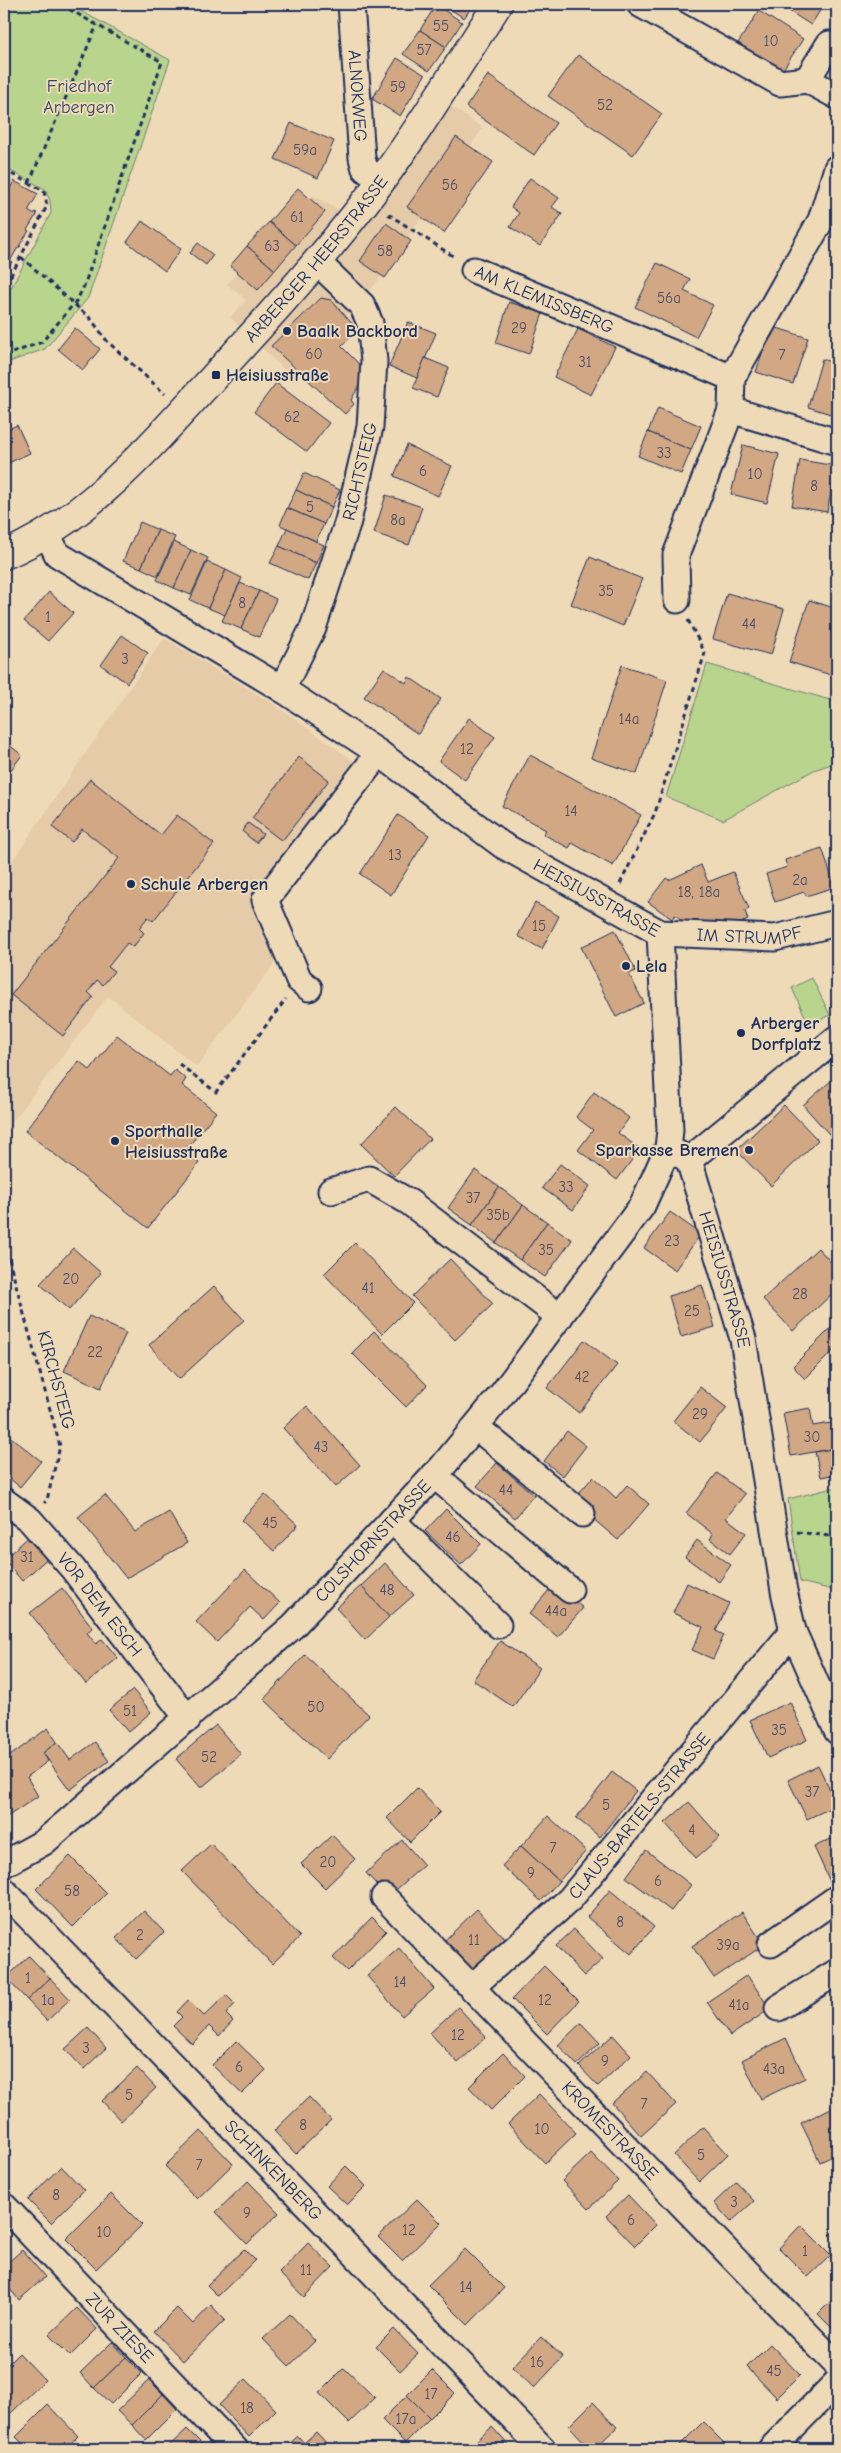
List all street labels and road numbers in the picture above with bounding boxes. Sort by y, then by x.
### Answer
street label: ALNOKWEG [344,49,371,143]
street label: ARBERGER HEERSTRASSE [240,171,392,347]
street label: AM KLEMISSBERG [471,261,617,338]
street label: RICHTSTEIG [338,420,381,523]
street label: HEISIUSSTRASSE [530,854,664,942]
street label: IM STRUMPF [696,921,805,949]
street label: HEISIUSSTRASSE [695,1209,755,1349]
street label: KIRCHSTEIG [33,1328,79,1432]
street label: COLSHORNSTRASSE [310,1475,435,1606]
street label: VOR DEM ESCH [53,1548,147,1661]
street label: CLAUS-BARTELS-STRASSE [564,1728,715,1903]
street label: KROMESTRASSE [557,2077,663,2184]
street label: SCHINKENBERG [220,2116,327,2225]
street label: ZUR ZIESE [82,2288,158,2367]

